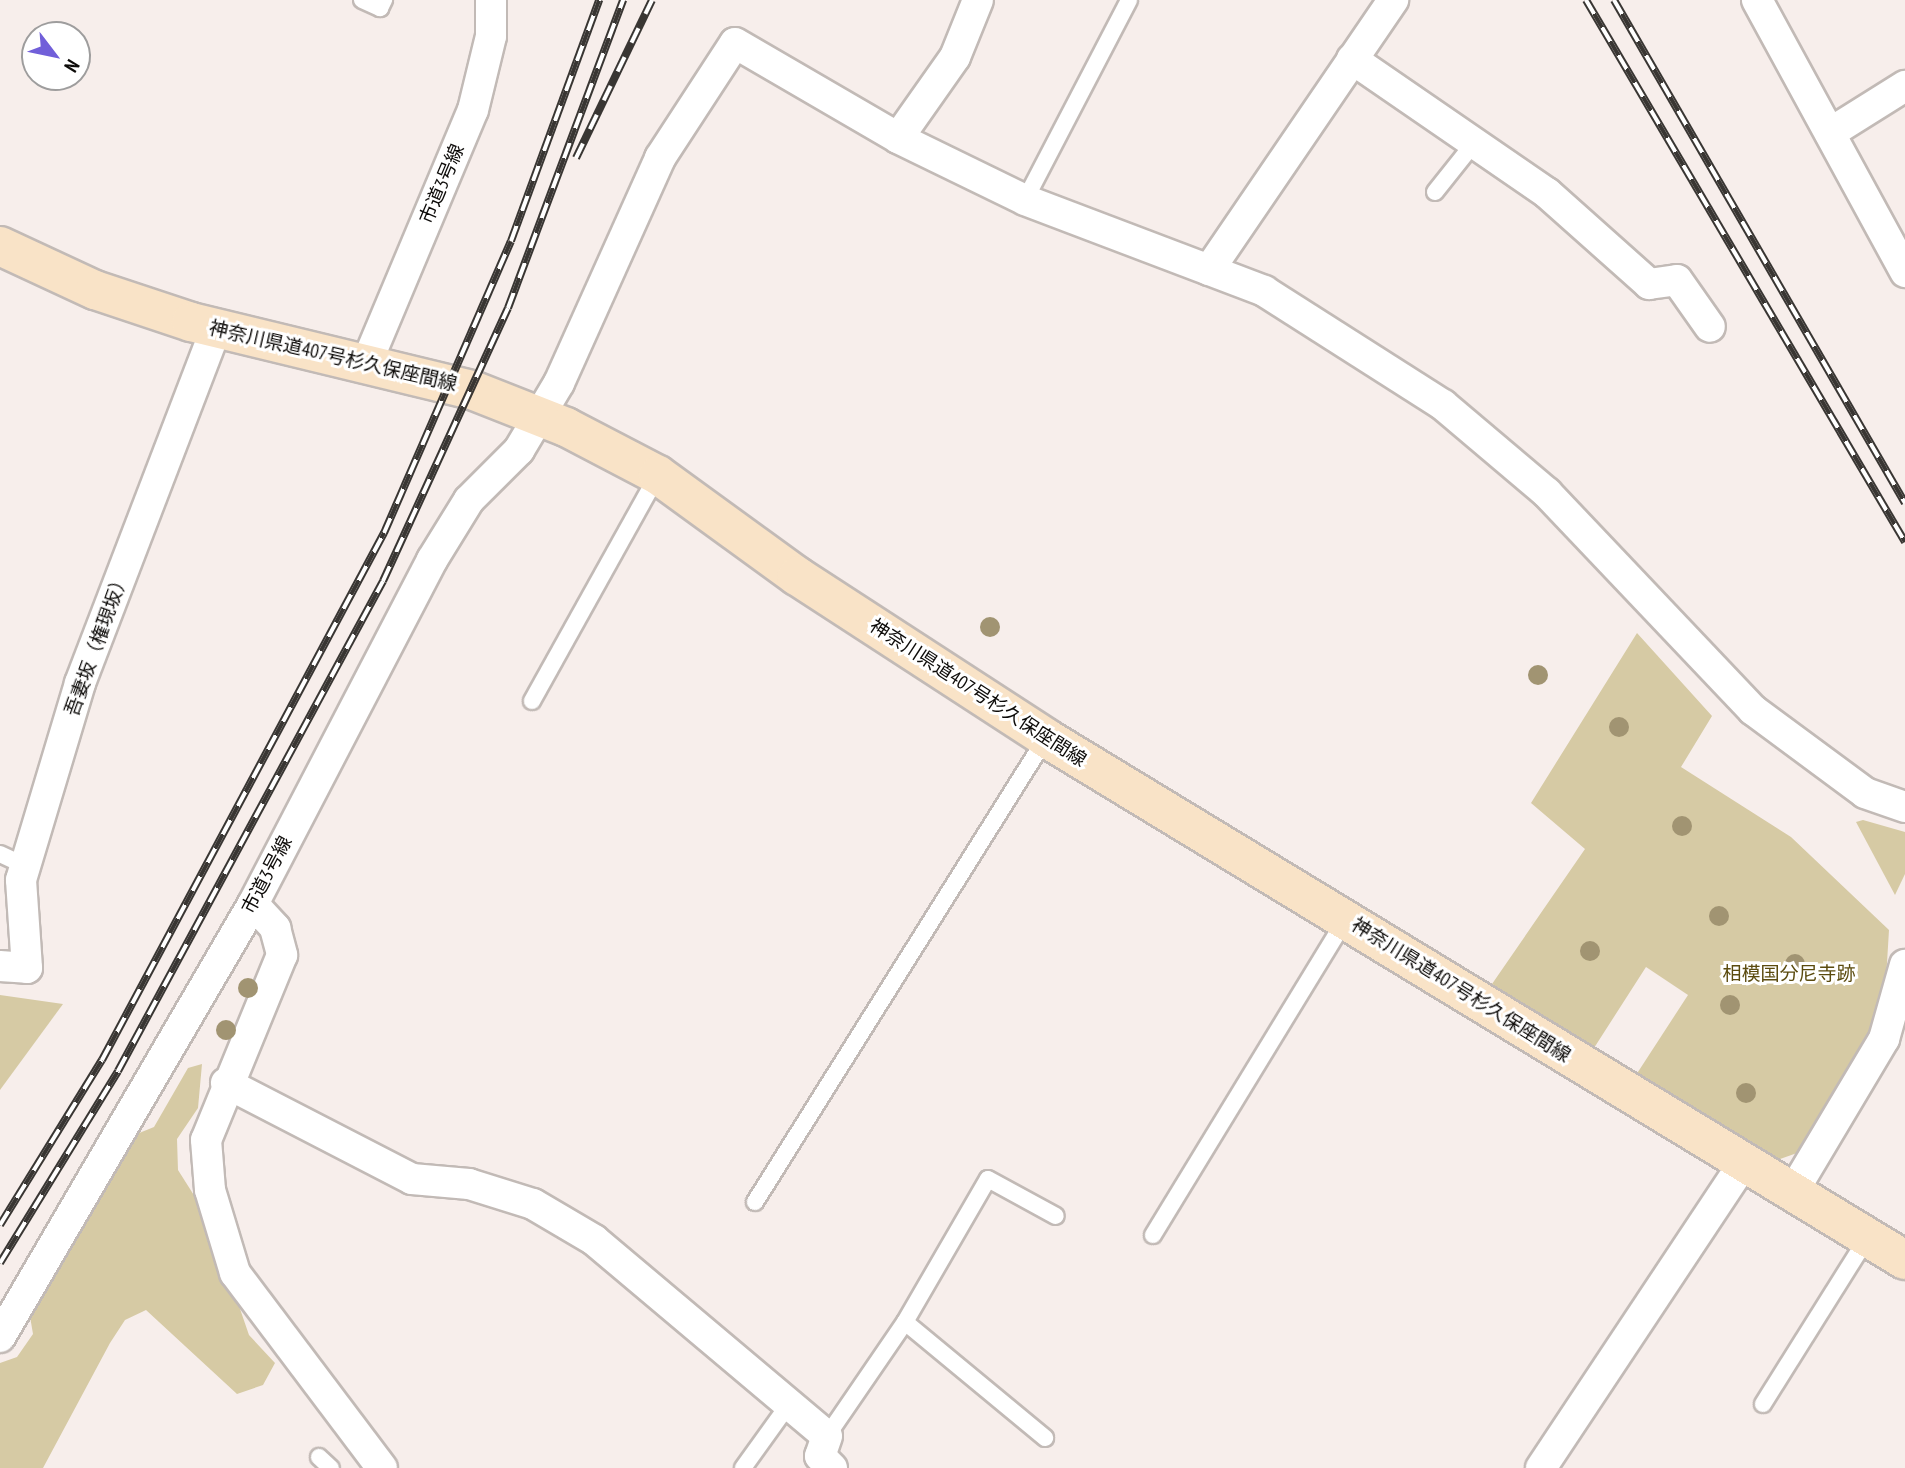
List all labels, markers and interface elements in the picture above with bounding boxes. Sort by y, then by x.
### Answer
north arrow [21,21,91,91]
text: N [59,55,85,77]
street label: 市道3号線 [415,141,469,227]
street label: 神奈川県道407号杉久保座間線 [207,316,459,396]
street label: 吾妻坂（権現坂） [60,569,134,719]
street label: 神奈川県道407号杉久保座間線 [865,614,1091,772]
street label: 市道3号線 [237,832,297,918]
street label: 神奈川県道407号杉久保座間線 [1347,913,1575,1067]
park label: 相模国分尼寺跡 [1723,963,1855,985]

